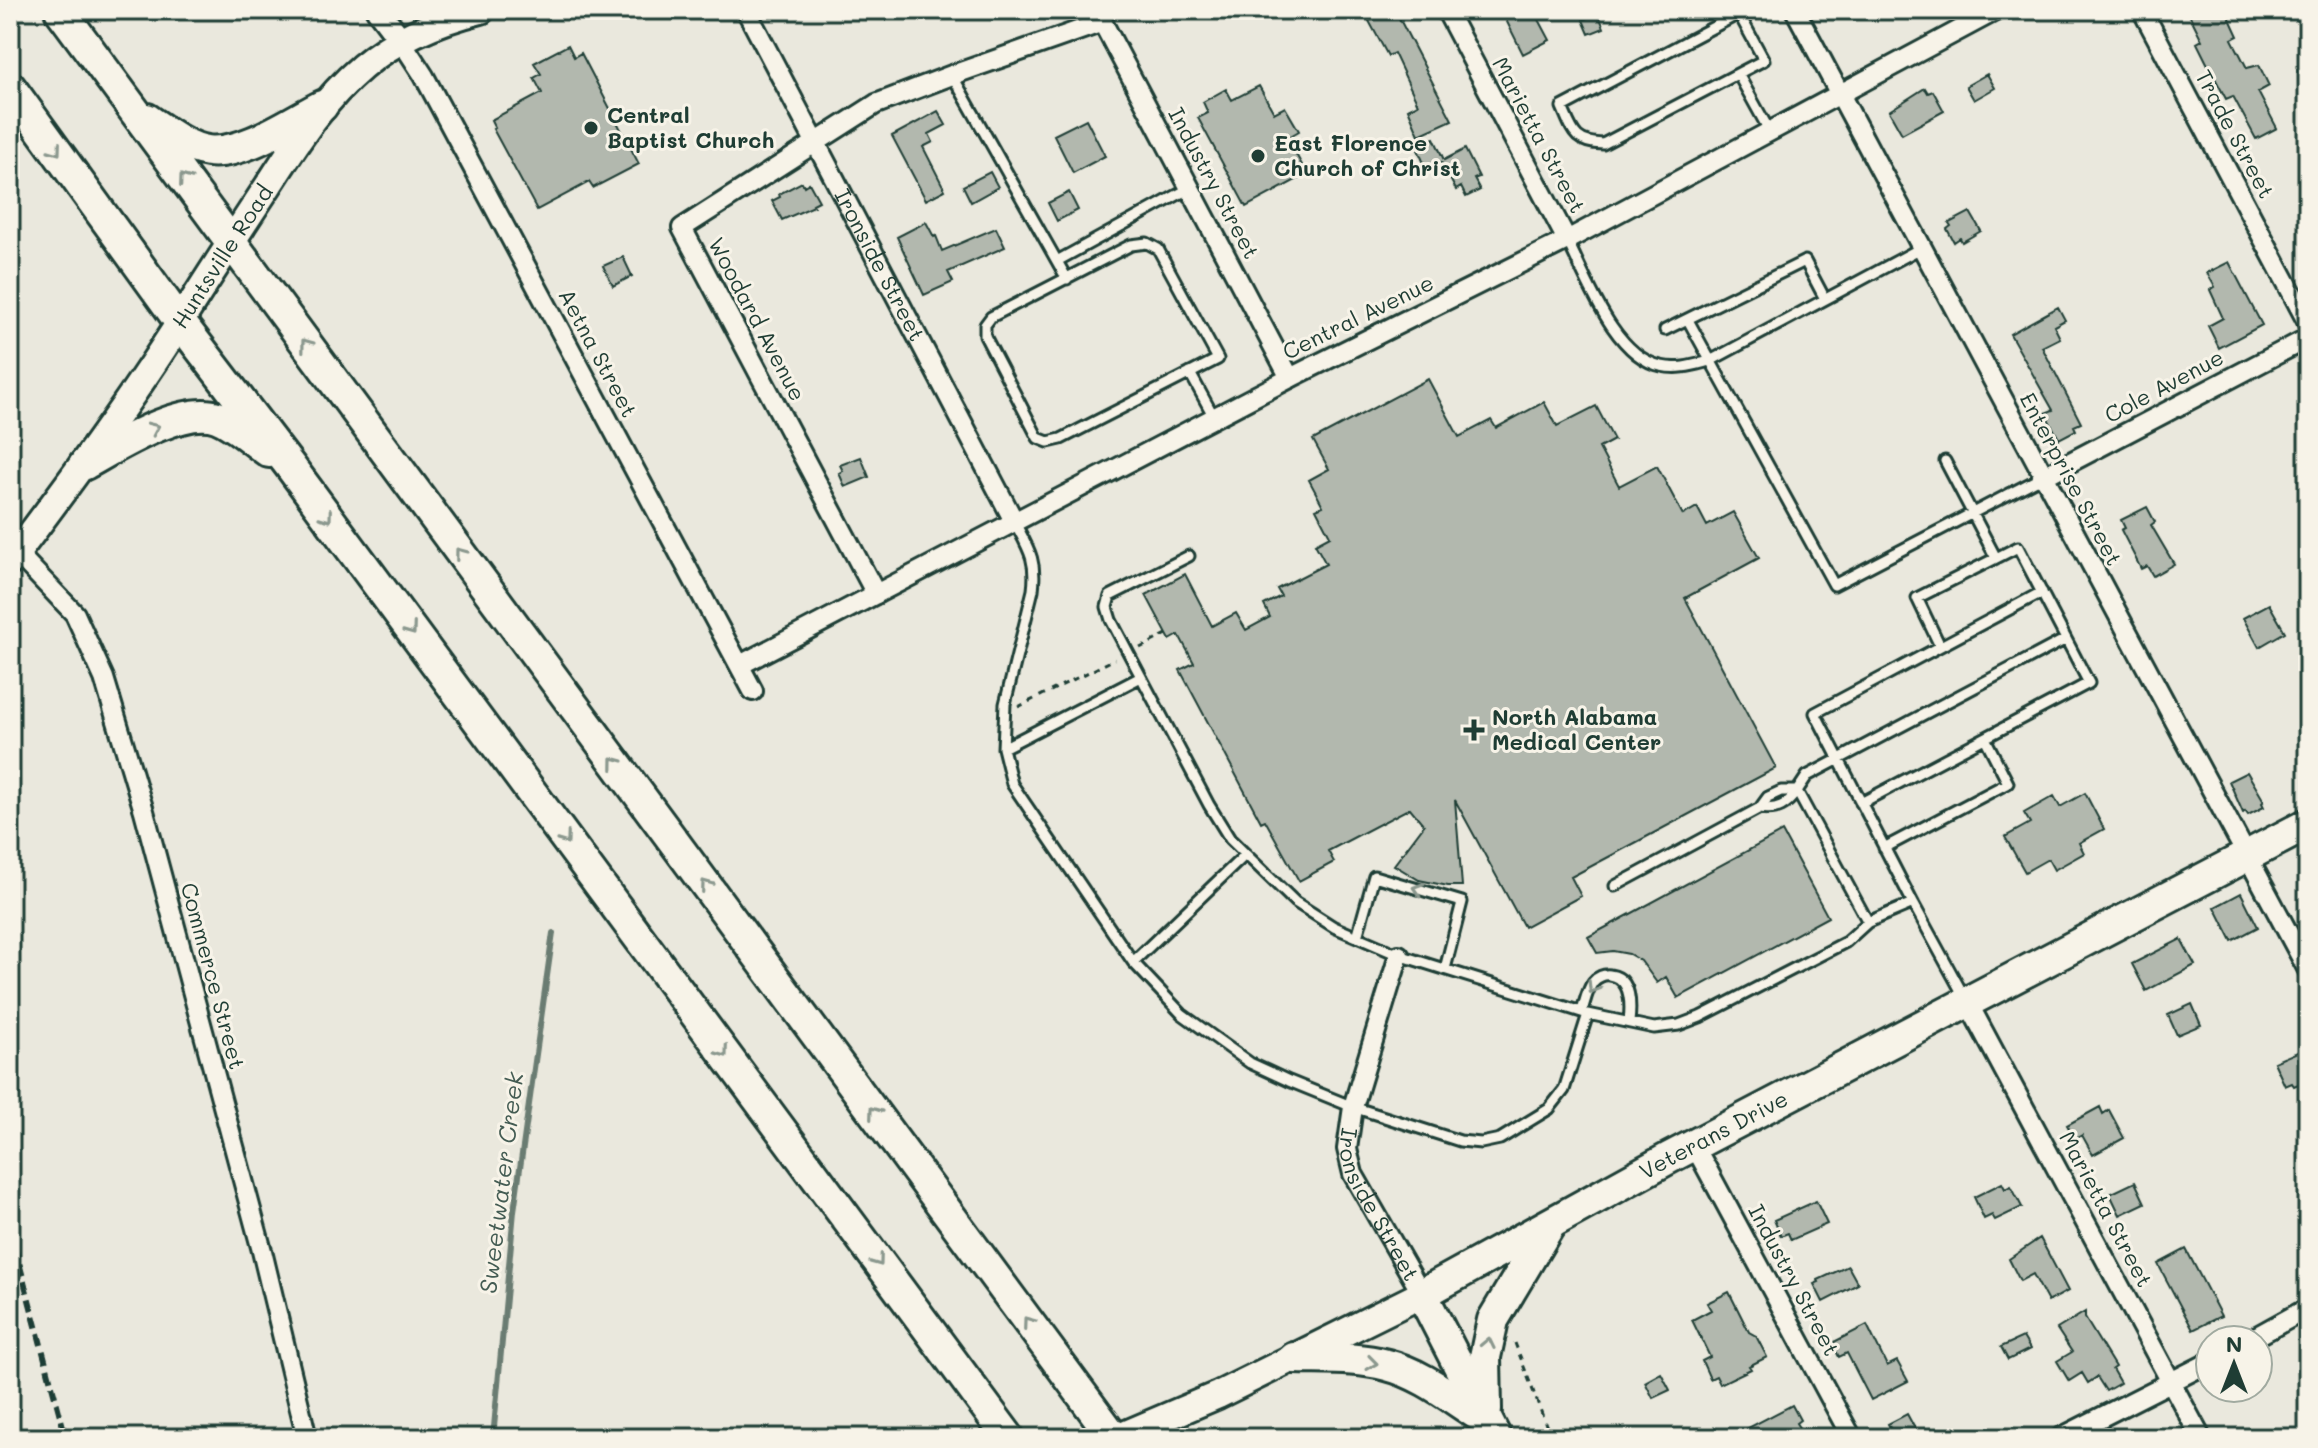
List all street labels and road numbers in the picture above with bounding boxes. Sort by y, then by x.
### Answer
street label: Marietta Street [1486,52,1593,218]
street label: Trade Street [2189,64,2281,203]
street label: Industry Street [1162,102,1267,264]
street label: Huntsville Road [165,179,279,334]
street label: Ironside Street [828,184,932,346]
street label: Woodard Avenue [702,232,813,406]
street label: Central Avenue [1277,267,1438,366]
street label: Aetna Street [552,283,644,422]
street label: Cole Avenue [2099,342,2228,429]
street label: Enterprise Street [2014,387,2129,570]
street label: Commerce Street [175,879,252,1072]
street label: Veterans Drive [1634,1084,1793,1186]
street label: Ironside Street [1333,1126,1426,1286]
street label: Marietta Street [2053,1126,2160,1292]
street label: Industry Street [1742,1199,1847,1361]

